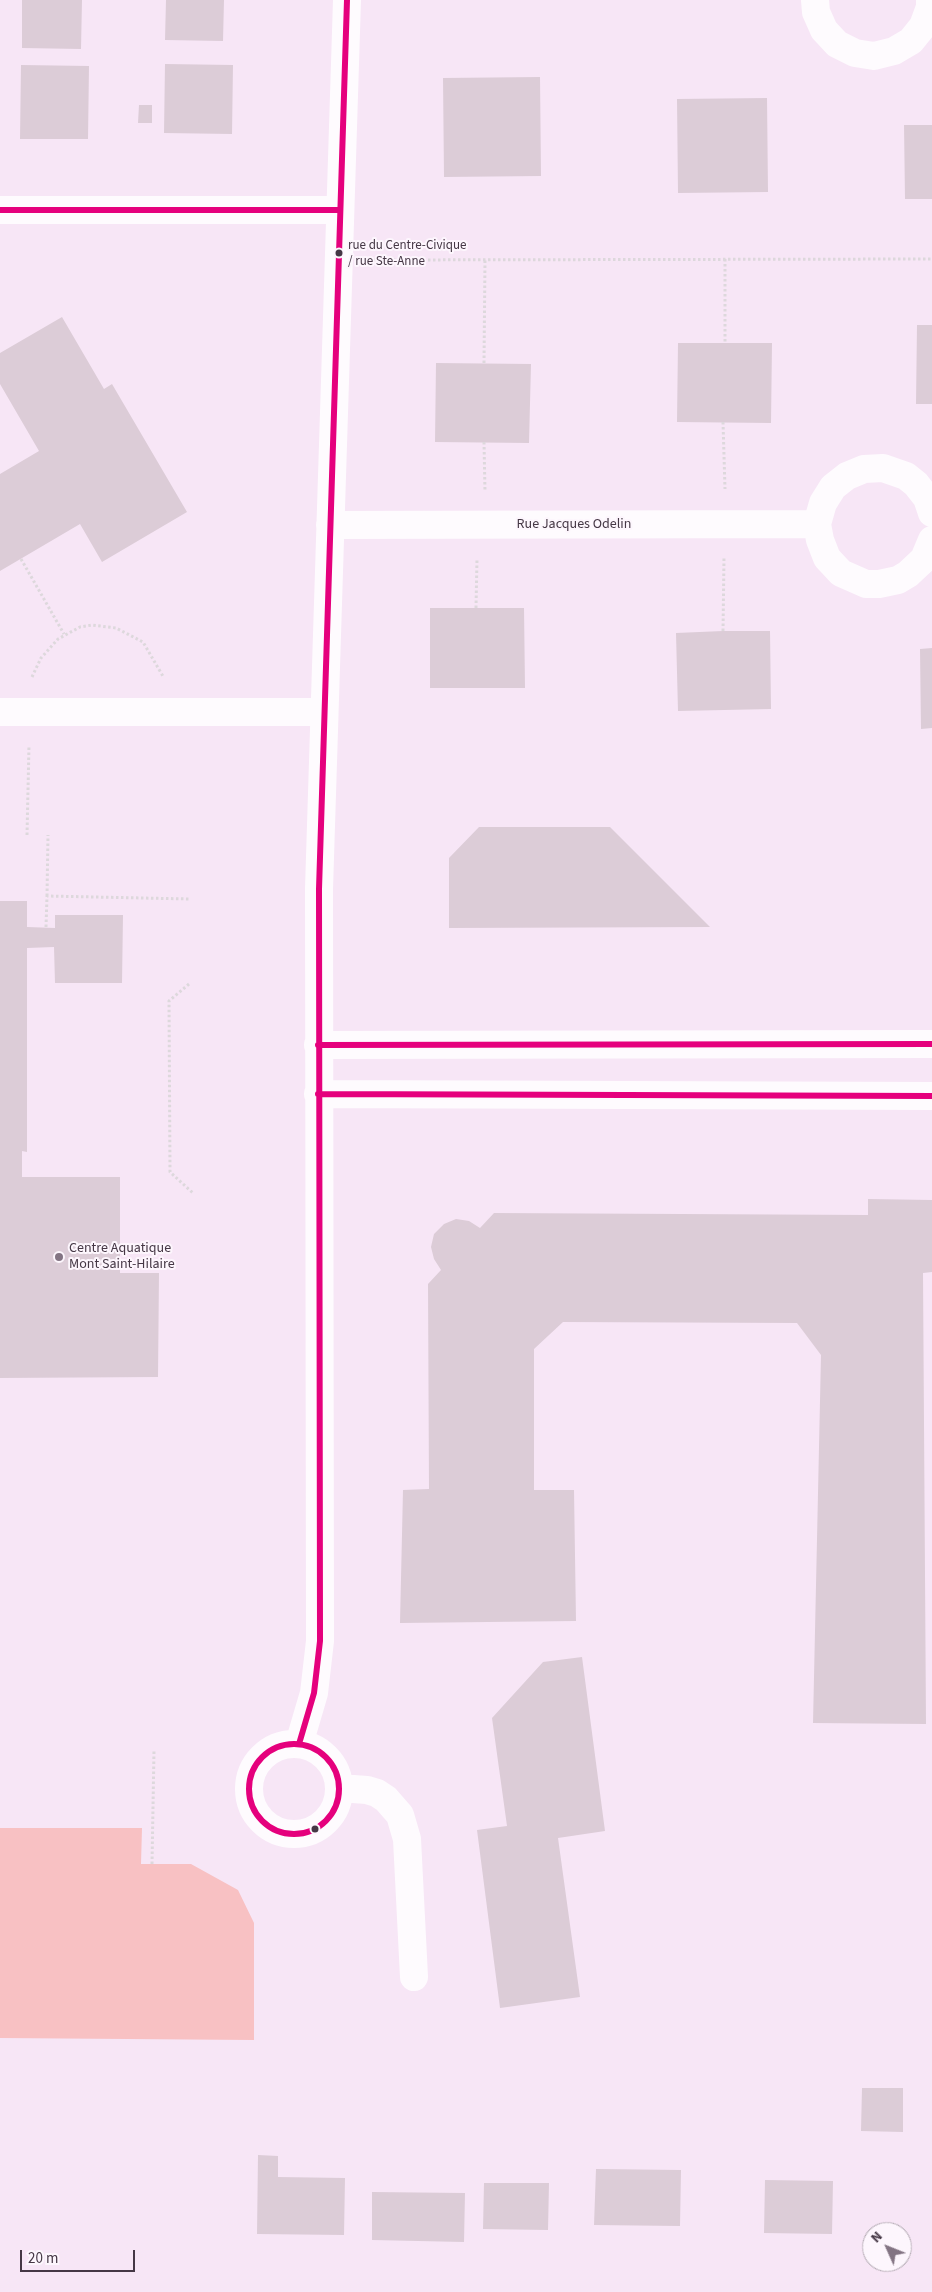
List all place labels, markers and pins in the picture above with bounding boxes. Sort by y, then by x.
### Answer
place label: rue du Centre-Civique / rue Ste-Anne [348,238,467,269]
marker: rue du Centre-Civique / rue Ste-Anne [334,248,344,258]
place label: Centre Aquatique Mont Saint-Hilaire [69,1241,175,1274]
marker: Centre Aquatique Mont Saint-Hilaire [53,1251,65,1263]
unlabelled marker [310,1824,320,1834]

